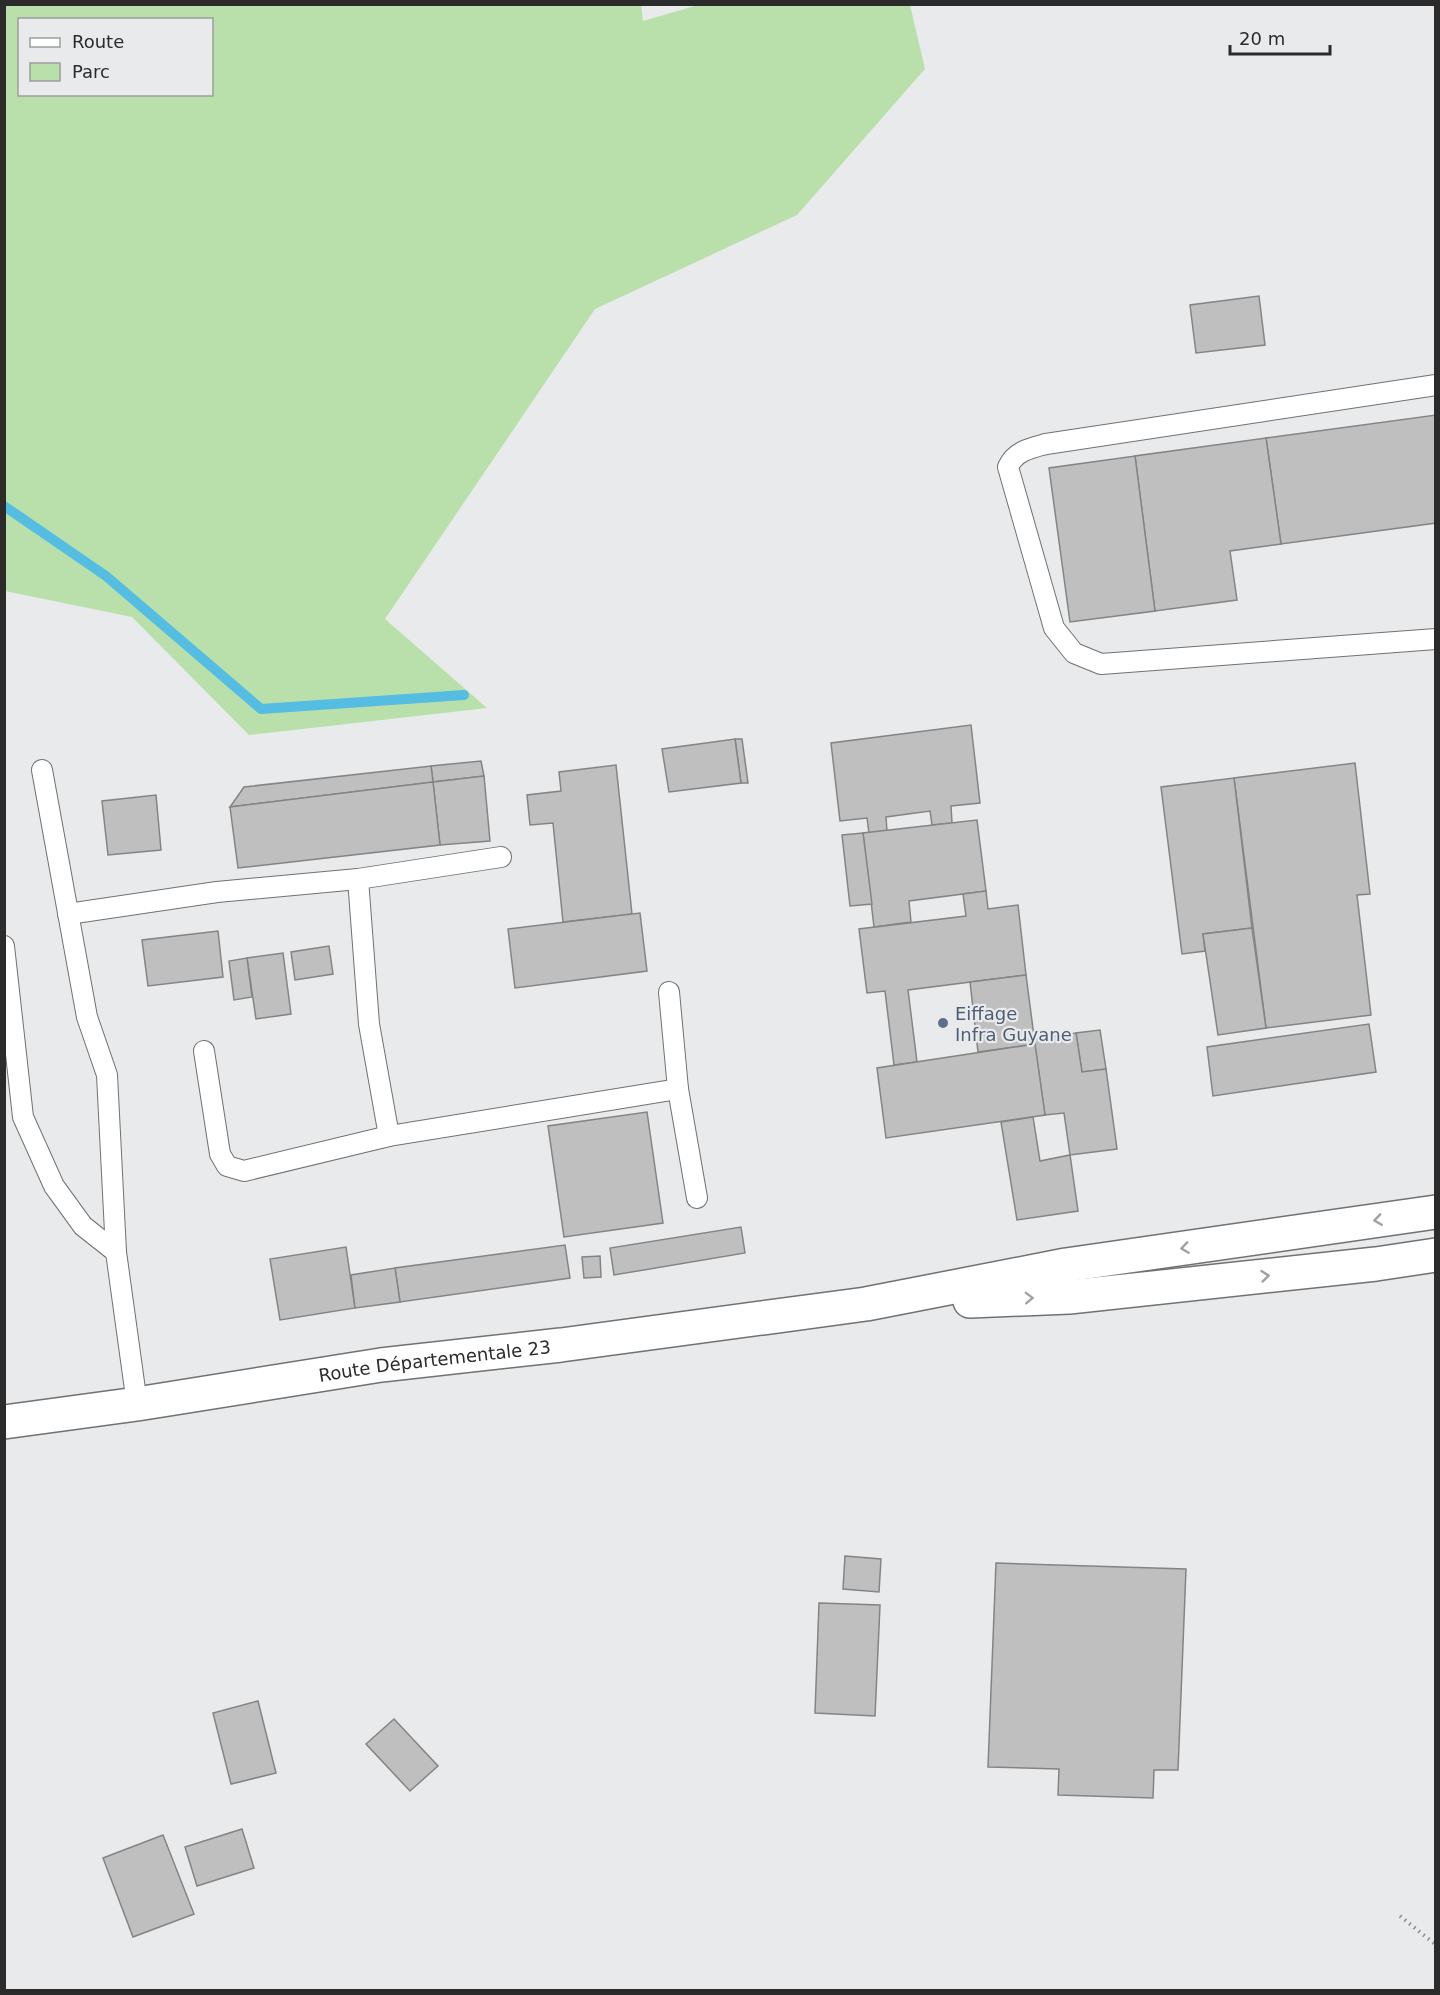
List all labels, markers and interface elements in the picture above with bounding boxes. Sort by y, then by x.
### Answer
legend [18,18,213,96]
scale bar [1230,18,1330,56]
text: 20 m [1239,28,1285,49]
text: Route [72,31,124,52]
text: Parc [72,61,110,82]
place label: Eiffage Infra Guyane [955,1003,1072,1045]
marker: Eiffage Infra Guyane [936,1016,950,1030]
one-way arrow [1373,1214,1382,1226]
one-way arrow [1180,1241,1189,1254]
one-way arrow [1260,1270,1270,1283]
one-way arrow [1025,1292,1034,1305]
street label: Route Départementale 23 [317,1336,552,1385]

